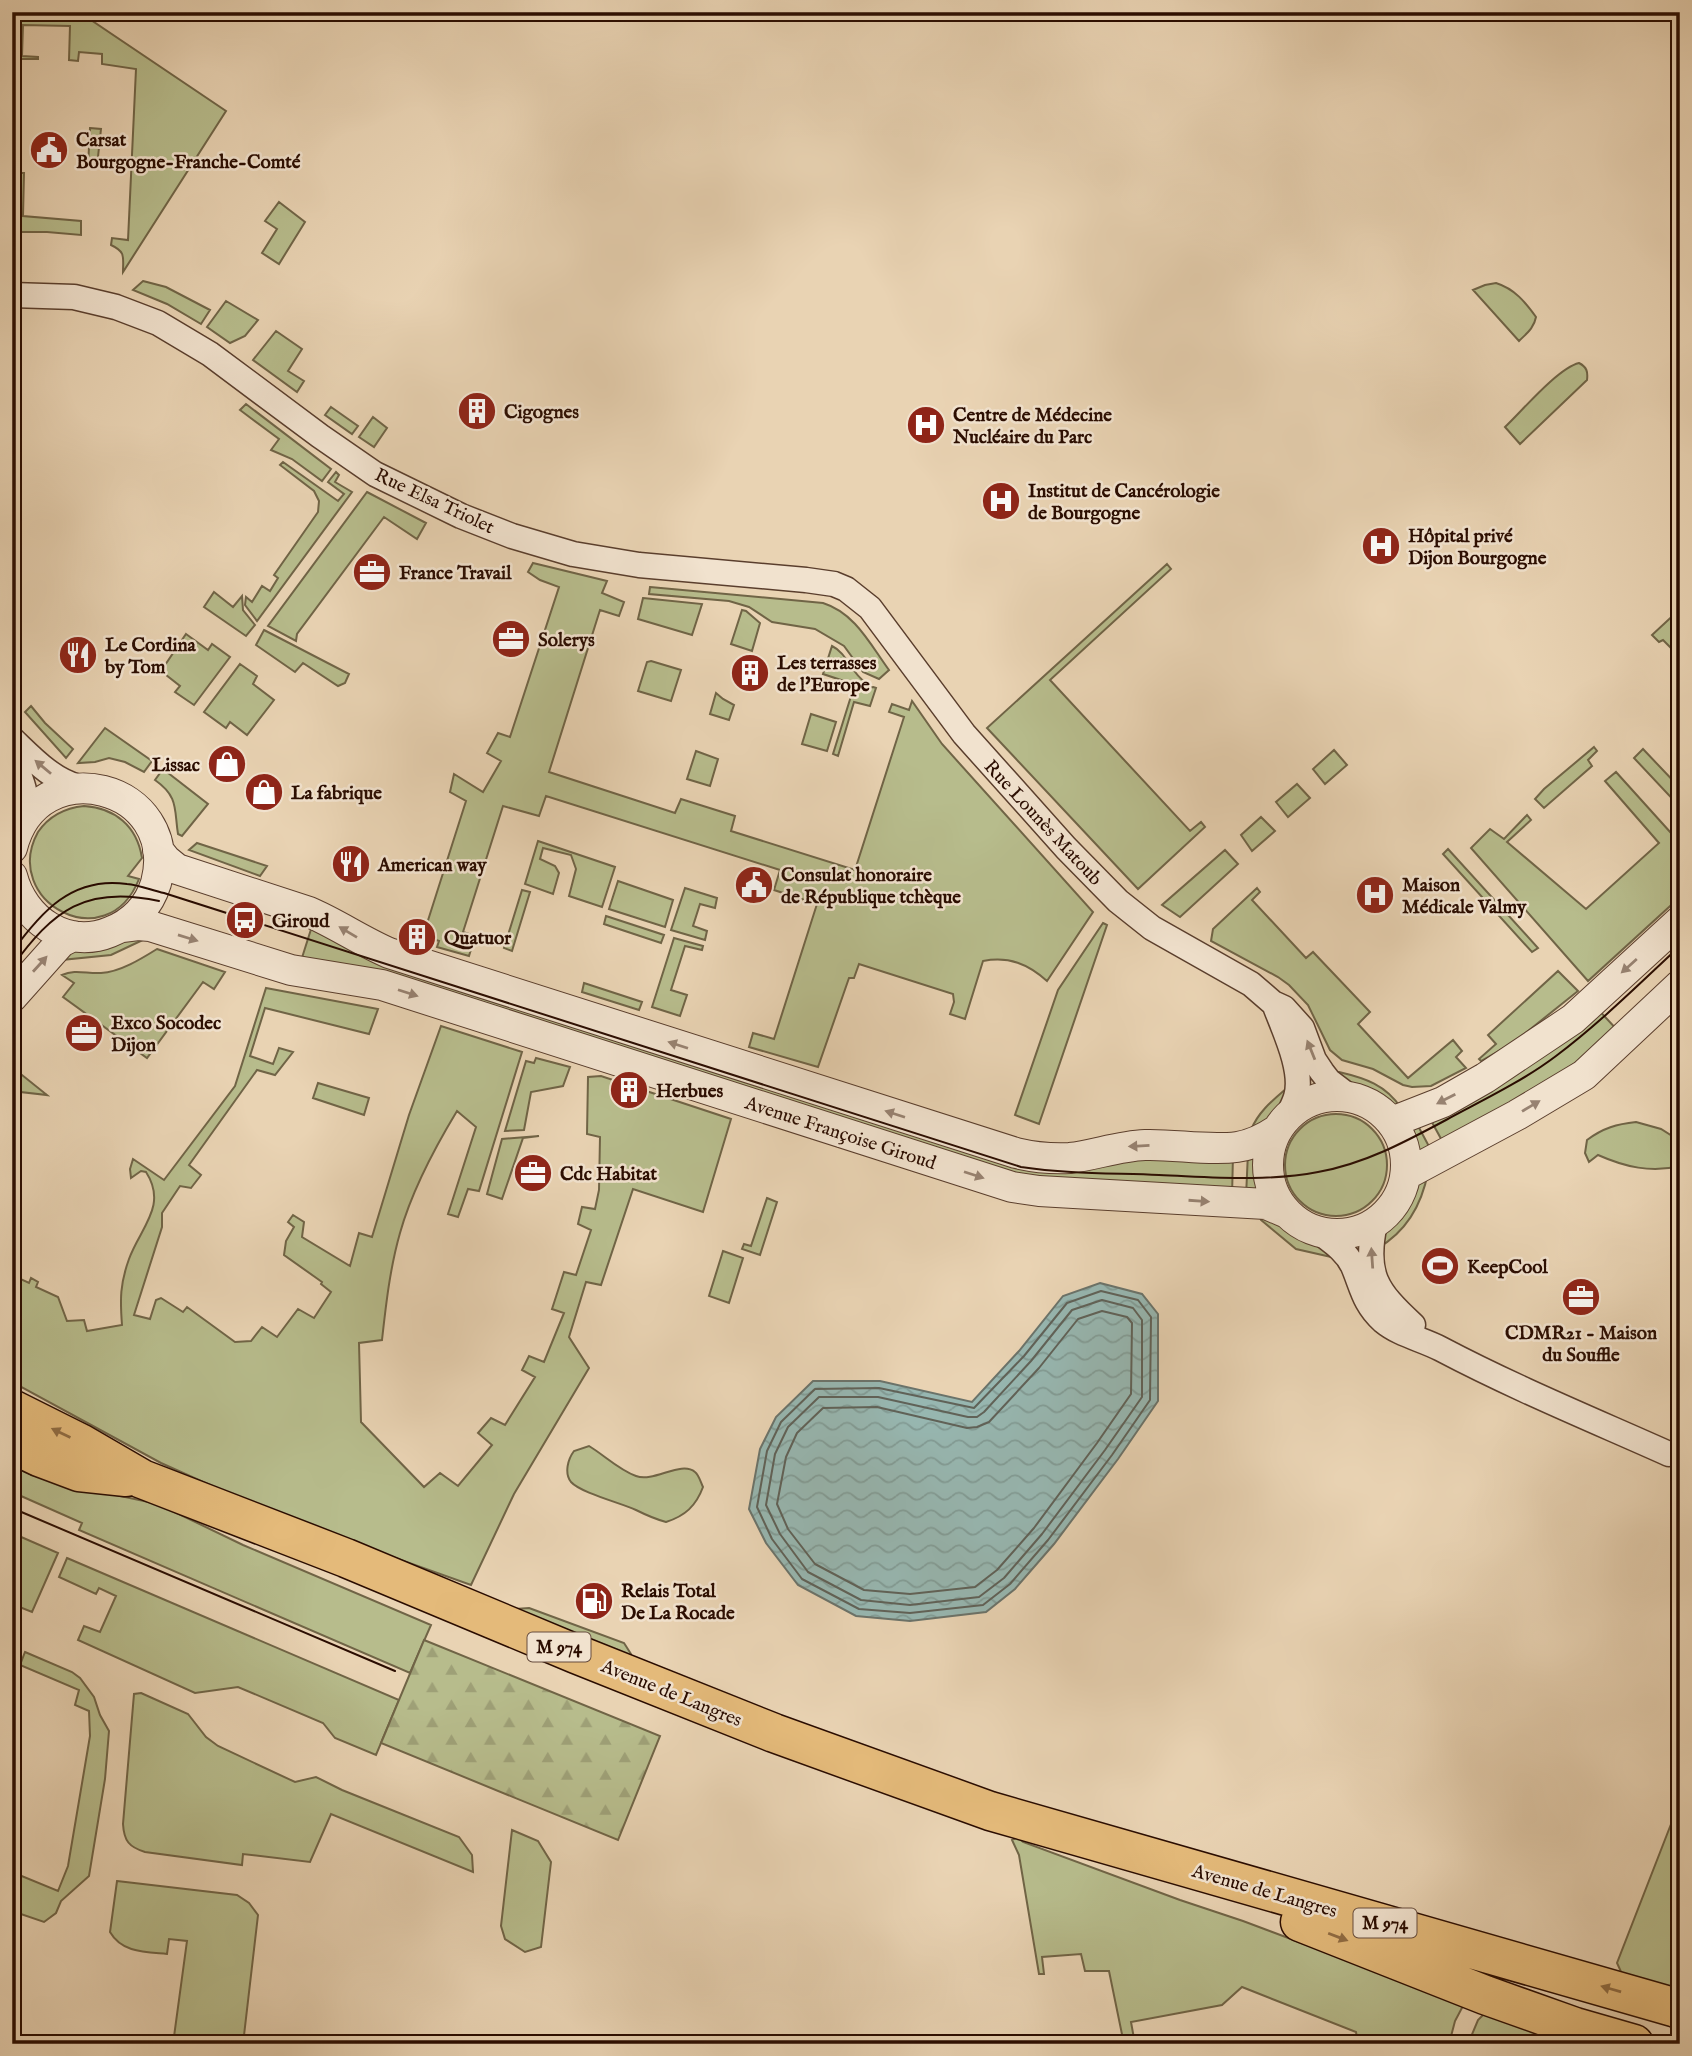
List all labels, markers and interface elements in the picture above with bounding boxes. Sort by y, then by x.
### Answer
public building icon: Carsat Bourgogne-Franche-Comté [28,129,70,171]
place label: Carsat Bourgogne-Franche-Comté [76,129,301,175]
building icon: Cigognes [456,390,498,432]
place label: Cigognes [504,401,579,425]
hospital icon: Centre de Médecine Nucléaire du Parc [905,404,947,446]
place label: Centre de Médecine Nucléaire du Parc [952,404,1112,450]
street label: Rue Elsa Triolet [370,464,498,540]
hospital icon: Institut de Cancérologie de Bourgogne [980,480,1022,522]
place label: Institut de Cancérologie de Bourgogne [1028,480,1220,526]
hospital icon: Hôpital privé Dijon Bourgogne [1360,525,1402,567]
place label: Hôpital privé Dijon Bourgogne [1408,525,1547,571]
office icon: France Travail [351,551,393,593]
place label: France Travail [399,562,512,586]
office icon: Solerys [490,618,532,660]
place label: Solerys [538,629,595,653]
restaurant icon: Le Cordina by Tom [57,634,99,676]
place label: Le Cordina by Tom [104,634,197,680]
building icon: Les terrasses de l'Europe [729,652,771,694]
place label: Les terrasses de l'Europe [777,652,877,698]
shop icon: Lissac [206,743,248,785]
place label: Lissac [152,754,200,778]
street label: Rue Lounès Matoub [978,756,1107,891]
one-way arrow [35,760,52,775]
shop icon: La fabrique [243,771,285,813]
place label: La fabrique [291,782,382,806]
restaurant icon: American way [330,843,372,885]
place label: American way [377,854,487,878]
public building icon: Consulat honoraire de République tchèque [733,864,775,906]
place label: Consulat honoraire de République tchèque [781,864,961,910]
hospital icon: Maison Médicale Valmy [1354,874,1396,916]
place label: Maison Médicale Valmy [1402,874,1527,920]
bus stop icon: Giroud [224,899,266,941]
place label: Giroud [272,910,330,934]
building icon: Quatuor [396,916,438,958]
one-way arrow [338,926,357,939]
place label: Quatuor [444,927,512,951]
one-way arrow [178,933,199,943]
one-way arrow [32,955,48,972]
one-way arrow [1621,958,1638,974]
one-way arrow [397,989,418,999]
office icon: Exco Socodec Dijon [63,1012,105,1054]
place label: Exco Socodec Dijon [111,1012,221,1058]
one-way arrow [668,1039,689,1050]
one-way arrow [1305,1039,1316,1060]
building icon: Herbues [608,1069,650,1111]
place label: Herbues [656,1080,723,1104]
street label: Avenue Françoise Giroud [741,1091,940,1176]
one-way arrow [1436,1094,1456,1105]
one-way arrow [1522,1100,1541,1113]
one-way arrow [884,1109,905,1119]
one-way arrow [1128,1140,1150,1151]
office icon: Cdc Habitat [512,1152,554,1194]
place label: Cdc Habitat [560,1163,657,1187]
one-way arrow [964,1170,985,1181]
one-way arrow [1189,1196,1211,1207]
sports icon: KeepCool [1419,1245,1461,1287]
one-way arrow [1366,1247,1377,1269]
place label: KeepCool [1467,1256,1548,1280]
office icon: CDMR21 - Maison du Souffle [1560,1276,1602,1318]
place label: CDMR21 - Maison du Souffle [1505,1322,1657,1368]
one-way arrow [51,1427,71,1439]
fuel station icon: Relais Total De La Rocade [573,1580,615,1622]
place label: Relais Total De La Rocade [621,1580,735,1626]
road number: M 974 [528,1632,590,1662]
street label: Avenue de Langres [596,1654,745,1733]
street label: Avenue de Langres [1188,1859,1340,1924]
road number: M 974 [1354,1909,1416,1938]
one-way arrow [1328,1932,1349,1943]
one-way arrow [1600,1983,1622,1994]

